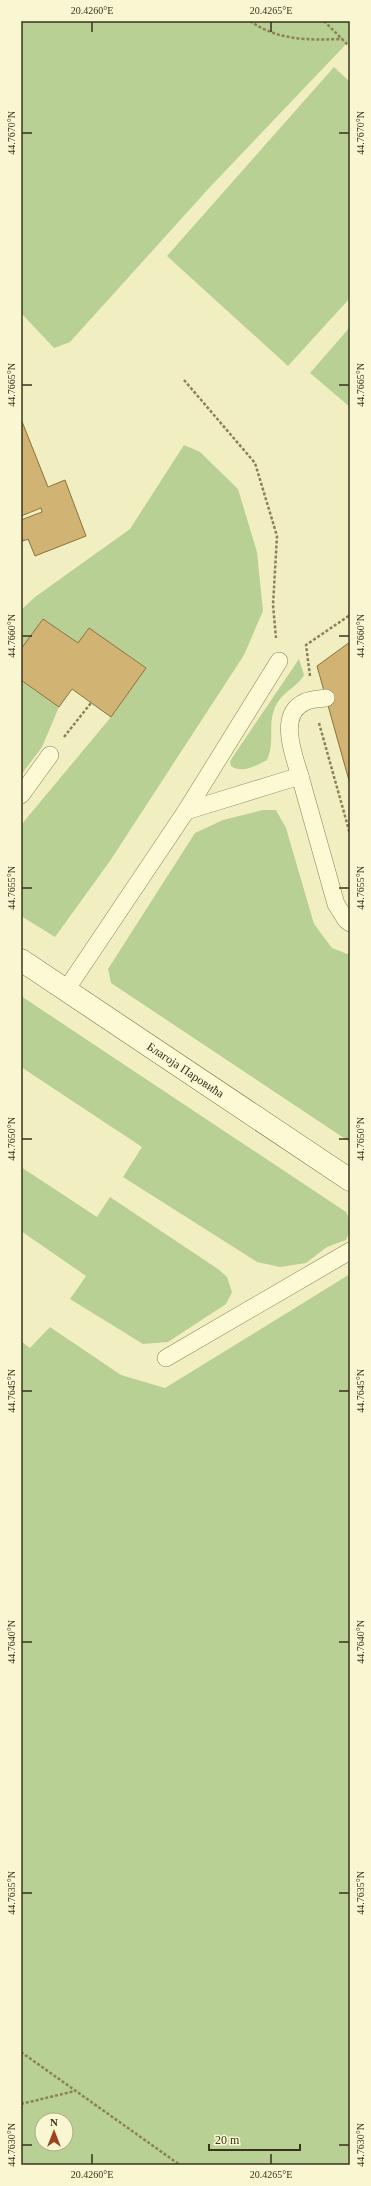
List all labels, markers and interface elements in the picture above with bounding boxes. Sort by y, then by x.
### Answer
text: 20.4260°E [71,5,113,16]
text: 20.4265°E [250,5,292,16]
text: 44.7670°N [6,111,17,155]
text: 44.7670°N [355,111,366,155]
text: 44.7665°N [6,363,17,407]
text: 44.7665°N [355,363,366,407]
text: 44.7660°N [6,614,17,658]
text: 44.7660°N [355,614,366,658]
text: 44.7655°N [6,866,17,910]
text: 44.7655°N [355,866,366,910]
street label: Благоја Паровића [144,1039,227,1101]
text: 44.7650°N [6,1117,17,1161]
text: 44.7650°N [355,1117,366,1161]
text: 44.7645°N [6,1369,17,1413]
text: 44.7645°N [355,1369,366,1413]
text: 44.7640°N [6,1620,17,1664]
text: 44.7640°N [355,1620,366,1664]
text: 44.7635°N [6,1871,17,1915]
text: 44.7635°N [355,1871,366,1915]
north arrow [34,2112,74,2152]
text: N [50,2116,58,2128]
text: 44.7630°N [6,2123,17,2167]
text: 44.7630°N [355,2123,366,2167]
scale bar [209,2126,300,2152]
text: 20 m [215,2133,240,2147]
text: 20.4260°E [71,2169,113,2180]
text: 20.4265°E [250,2169,292,2180]

